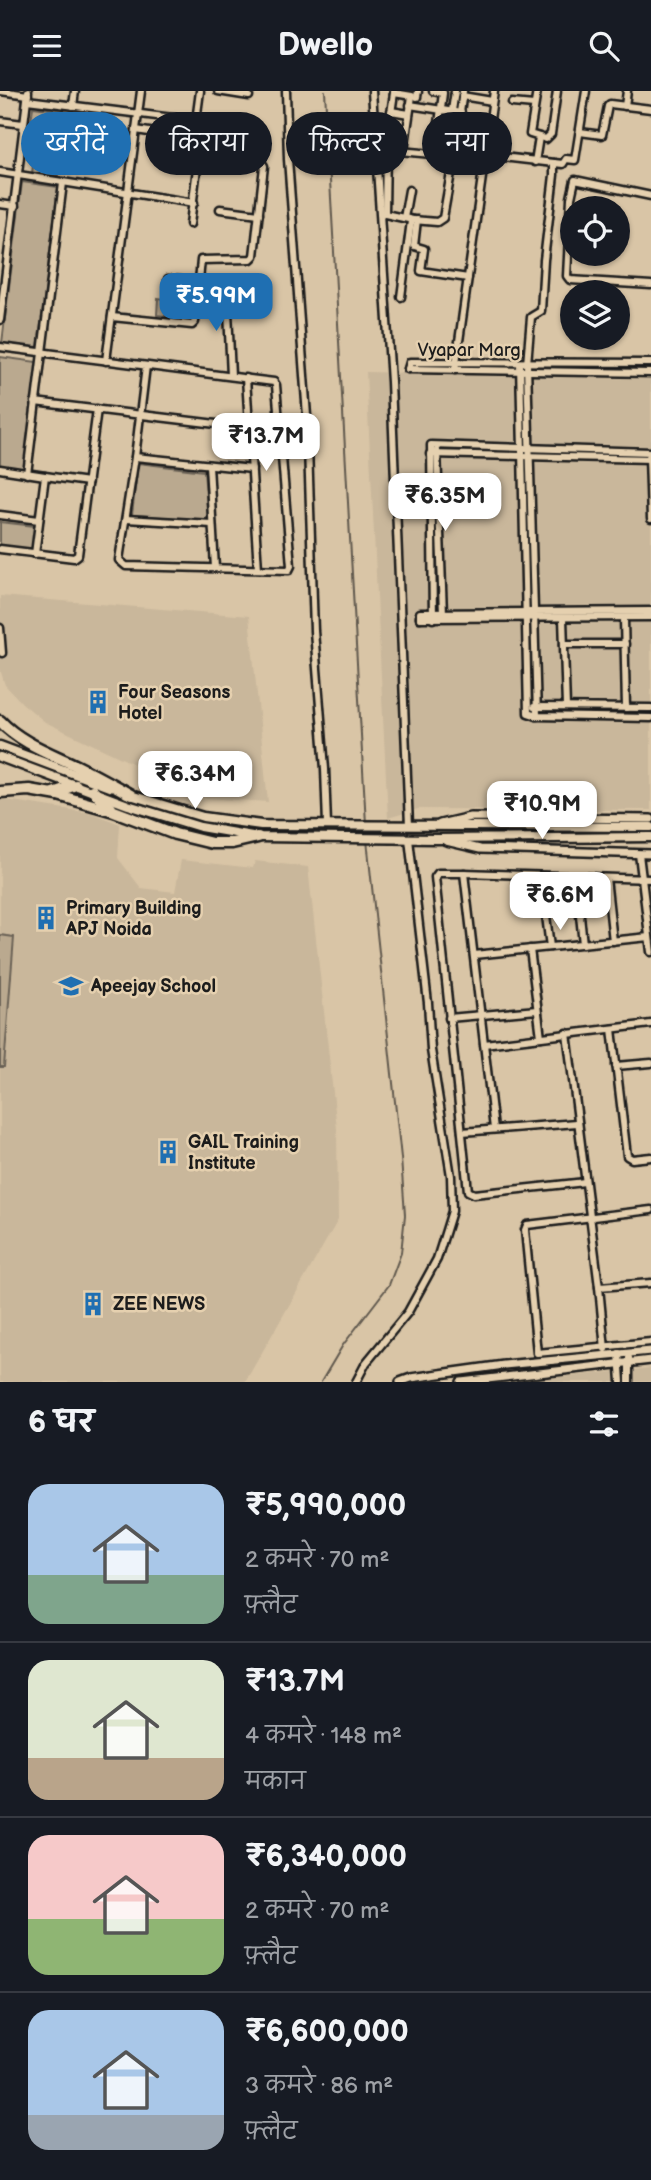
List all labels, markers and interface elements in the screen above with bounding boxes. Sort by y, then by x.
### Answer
text: Dwello [278,26,373,65]
icon: menu [28,27,66,65]
icon: search [585,27,623,65]
chip: खरीदें [21,112,131,175]
chip: किराया [145,112,272,175]
chip: फ़िल्टर [286,112,408,175]
chip: नया [422,112,512,175]
map controls [560,196,630,350]
button: locate [560,196,630,266]
pin: ₹5.99M [159,273,273,333]
button: layers [560,280,630,350]
text: ₹5.99M [176,282,256,310]
street label: Vyapar Marg [417,340,521,361]
pin: ₹13.7M [209,413,323,473]
text: ₹13.7M [228,422,304,450]
pin: ₹6.35M [388,473,502,533]
text: ₹6.35M [404,482,486,510]
place label: Four Seasons Hotel [118,682,231,724]
building icon: Four Seasons Hotel [84,688,112,716]
pin: ₹6.34M [138,751,252,811]
text: ₹6.34M [154,760,236,788]
pin: ₹10.9M [485,781,599,841]
text: ₹10.9M [503,790,581,818]
pin: ₹6.6M [511,873,609,932]
text: ₹6.6M [526,881,594,909]
place label: Primary Building APJ Noida [65,898,202,940]
building icon: Primary Building APJ Noida [32,904,60,932]
school or university icon: Apeejay School [57,972,85,1000]
place label: Apeejay School [90,976,216,997]
place label: GAIL Training Institute [188,1132,299,1174]
building icon: GAIL Training Institute [154,1138,182,1166]
building icon: ZEE NEWS [79,1290,107,1318]
place label: ZEE NEWS [113,1294,205,1315]
text: 6 घर [28,1405,94,1441]
icon: filters [585,1405,623,1443]
text: ₹5,990,000 [245,1488,406,1524]
icon: home [84,1512,168,1596]
text: 2 कमरे · 70 m² [245,1546,389,1574]
text: फ़्लैट [245,1592,297,1620]
text: ₹13.7M [245,1664,345,1700]
icon: home [84,1688,168,1772]
text: 4 कमरे · 148 m² [245,1722,402,1750]
text: मकान [245,1768,306,1796]
text: ₹6,340,000 [245,1839,407,1875]
icon: home [84,1863,168,1947]
text: 2 कमरे · 70 m² [245,1897,389,1925]
text: फ़्लैट [245,1943,297,1971]
text: ₹6,600,000 [245,2014,409,2050]
icon: home [84,2038,168,2122]
text: 3 कमरे · 86 m² [245,2072,393,2100]
text: फ़्लैट [245,2118,297,2146]

